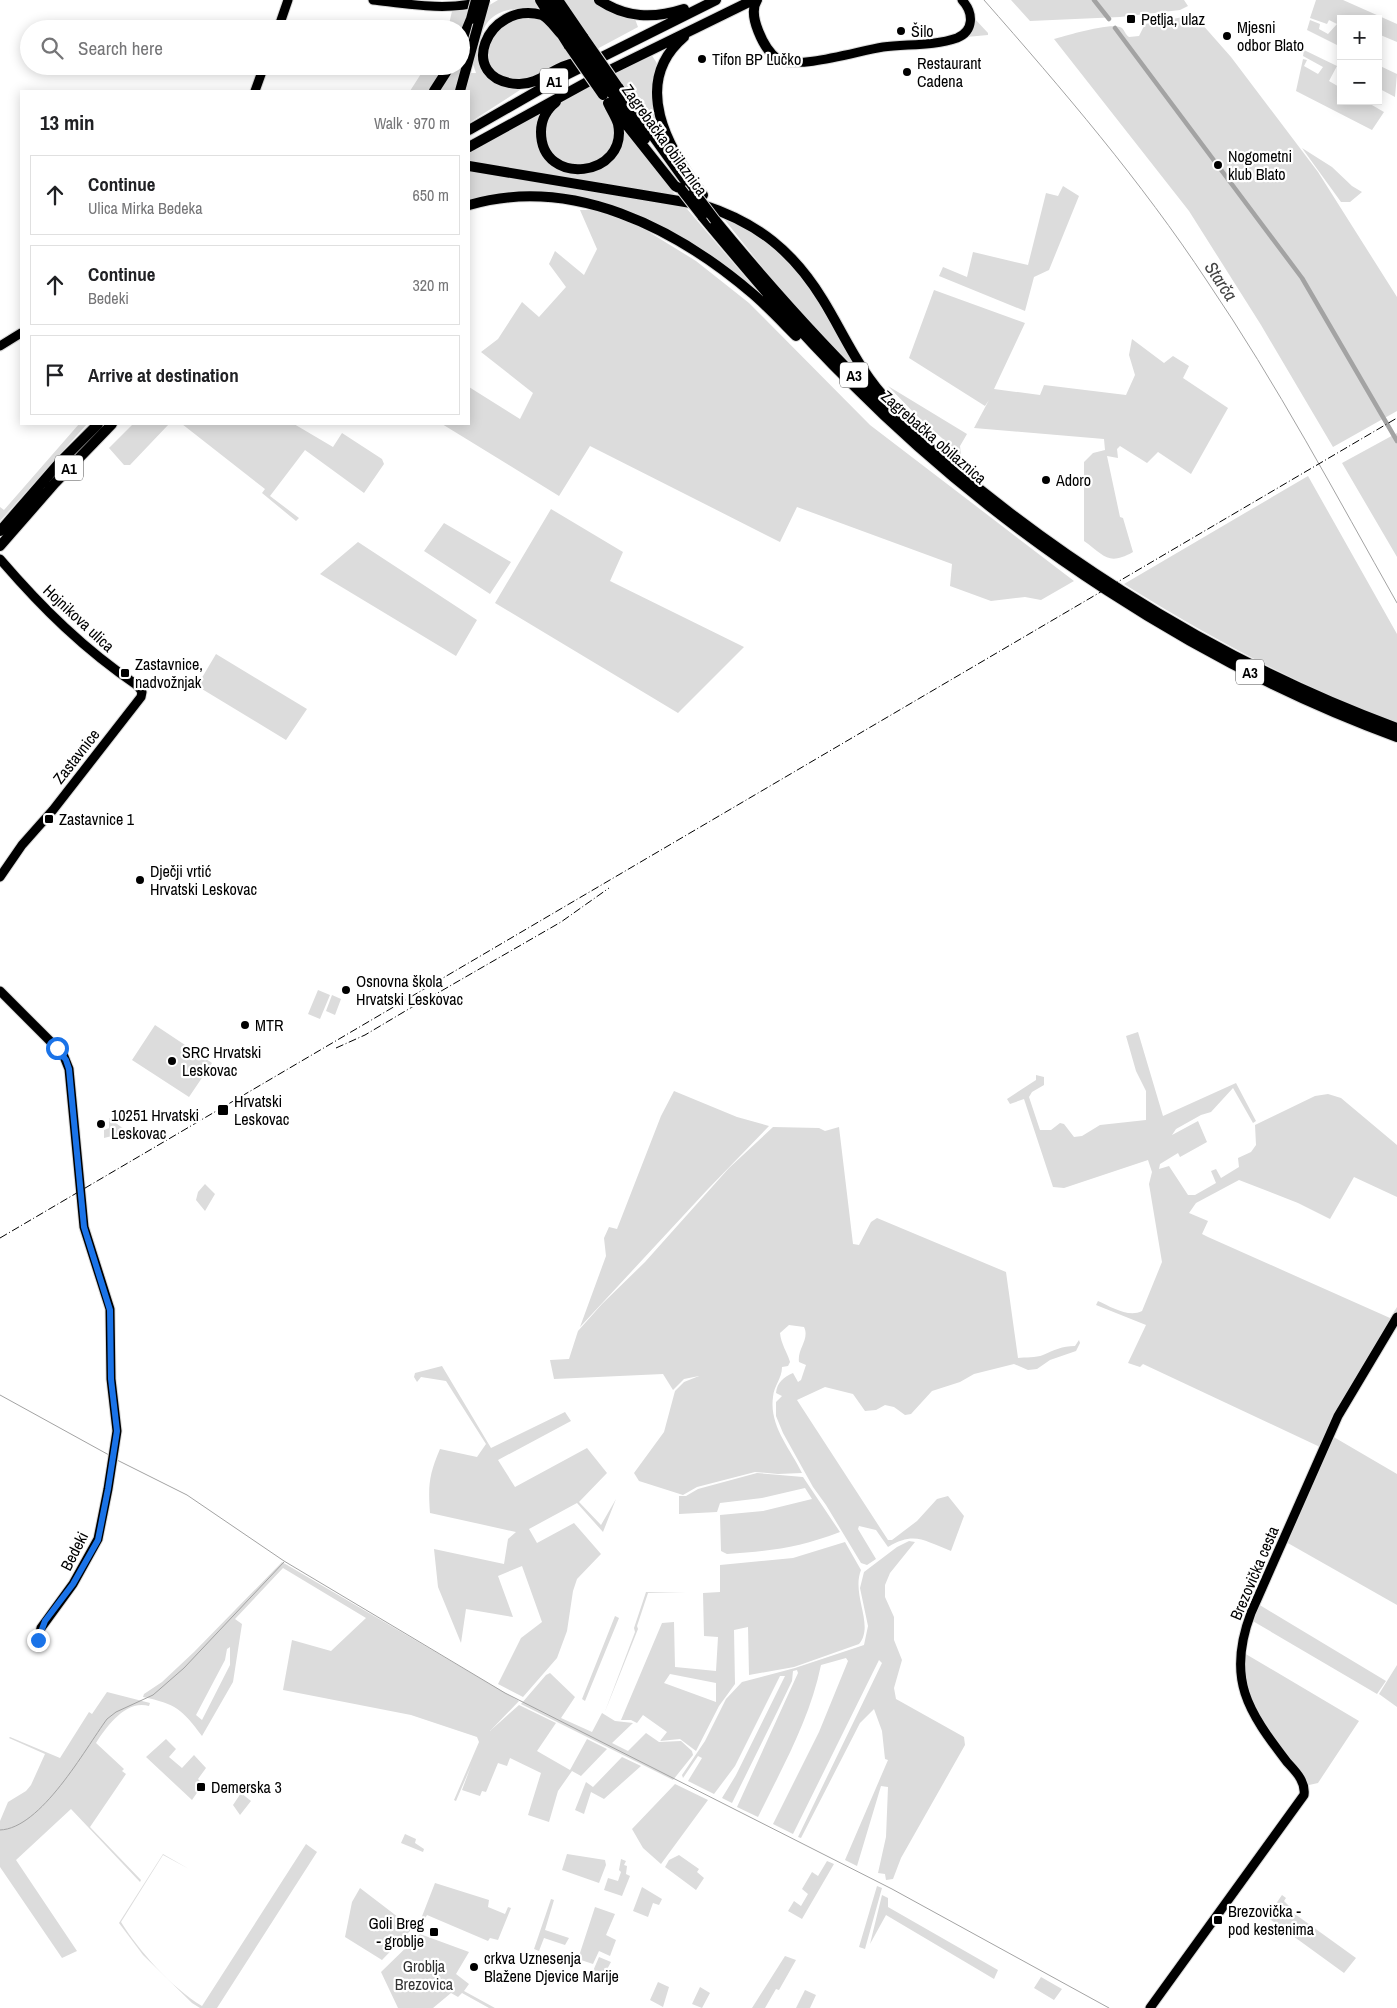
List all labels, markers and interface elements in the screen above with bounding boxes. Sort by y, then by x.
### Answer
place label: Petlja, ulaz [1141,8,1206,30]
marker: Petlja, ulaz [1125,13,1137,25]
map controls [1337,15,1382,105]
button: + [1337,15,1382,60]
place label: Mjesni odbor Blato [1237,16,1304,56]
search box [20,20,470,75]
place label: Šilo [911,20,934,42]
marker: Šilo [895,25,907,37]
marker: Mjesni odbor Blato [1221,30,1233,42]
icon: search [38,34,66,62]
text: Search here [78,35,163,61]
place label: Tifon BP Lučko [712,48,801,70]
place label: Restaurant Cadena [917,52,982,92]
marker: Tifon BP Lučko [696,53,708,65]
button: − [1337,60,1382,105]
marker: Restaurant Cadena [901,66,913,78]
road number: A1 [540,68,568,94]
street label: Zagrebačka obilaznica [617,80,713,201]
text: 13 min [40,108,95,137]
text: Walk · 970 m [374,112,450,134]
place label: Nogometni klub Blato [1228,145,1292,185]
marker: Nogometni klub Blato [1212,159,1224,171]
text: Continue [88,171,156,197]
icon: ahead [41,181,69,209]
text: 650 m [413,184,449,206]
text: Ulica Mirka Bedeka [88,197,202,219]
water label: Starča [1199,256,1243,306]
text: Continue [88,261,156,287]
icon: ahead [41,271,69,299]
text: 320 m [413,274,449,296]
text: Bedeki [88,287,129,309]
icon: arrive [41,361,69,389]
text: Arrive at destination [88,362,239,388]
road number: A3 [840,362,868,388]
street label: Zagrebačka obilaznica [877,385,992,489]
road number: A1 [55,456,83,480]
place label: Adoro [1055,469,1091,491]
marker: Adoro [1040,474,1052,486]
street label: Hojnikova ulica [39,579,120,657]
place label: Zastavnice, nadvožnjak [135,653,203,693]
road number: A3 [1236,660,1264,684]
marker: Zastavnice, nadvožnjak [119,667,131,679]
street label: Zastavnice [48,724,104,788]
place label: Zastavnice 1 [59,808,135,830]
marker: Zastavnice 1 [43,813,55,825]
place label: Dječji vrtić Hrvatski Leskovac [150,860,258,900]
marker: Dječji vrtić Hrvatski Leskovac [134,874,146,886]
place label: Osnovna škola Hrvatski Leskovac [356,970,464,1010]
marker: Osnovna škola Hrvatski Leskovac [340,984,352,996]
place label: MTR [255,1014,284,1036]
marker: MTR [239,1019,251,1031]
route start [46,1037,69,1060]
place label: SRC Hrvatski Leskovac [182,1041,261,1081]
marker: SRC Hrvatski Leskovac [166,1055,178,1067]
place label: Hrvatski Leskovac [234,1090,290,1130]
marker: Hrvatski Leskovac [216,1103,230,1117]
place label: 10251 Hrvatski Leskovac [111,1104,199,1144]
marker: 10251 Hrvatski Leskovac [95,1118,107,1130]
street label: Brezovička cesta [1224,1522,1284,1623]
street label: Bedeki [55,1528,93,1574]
route end [27,1629,50,1652]
place label: Demerska 3 [211,1776,282,1798]
marker: Demerska 3 [195,1781,207,1793]
place label: Brezovička - pod kestenima [1228,1900,1315,1940]
place label: Goli Breg - groblje [369,1912,425,1952]
marker: Brezovička - pod kestenima [1212,1914,1224,1926]
marker: Goli Breg - groblje [428,1926,440,1938]
place label: crkva Uznesenja Blažene Djevice Marije [484,1947,619,1987]
park label: Groblja Brezovica [395,1955,454,1995]
marker: crkva Uznesenja Blažene Djevice Marije [468,1961,480,1973]

